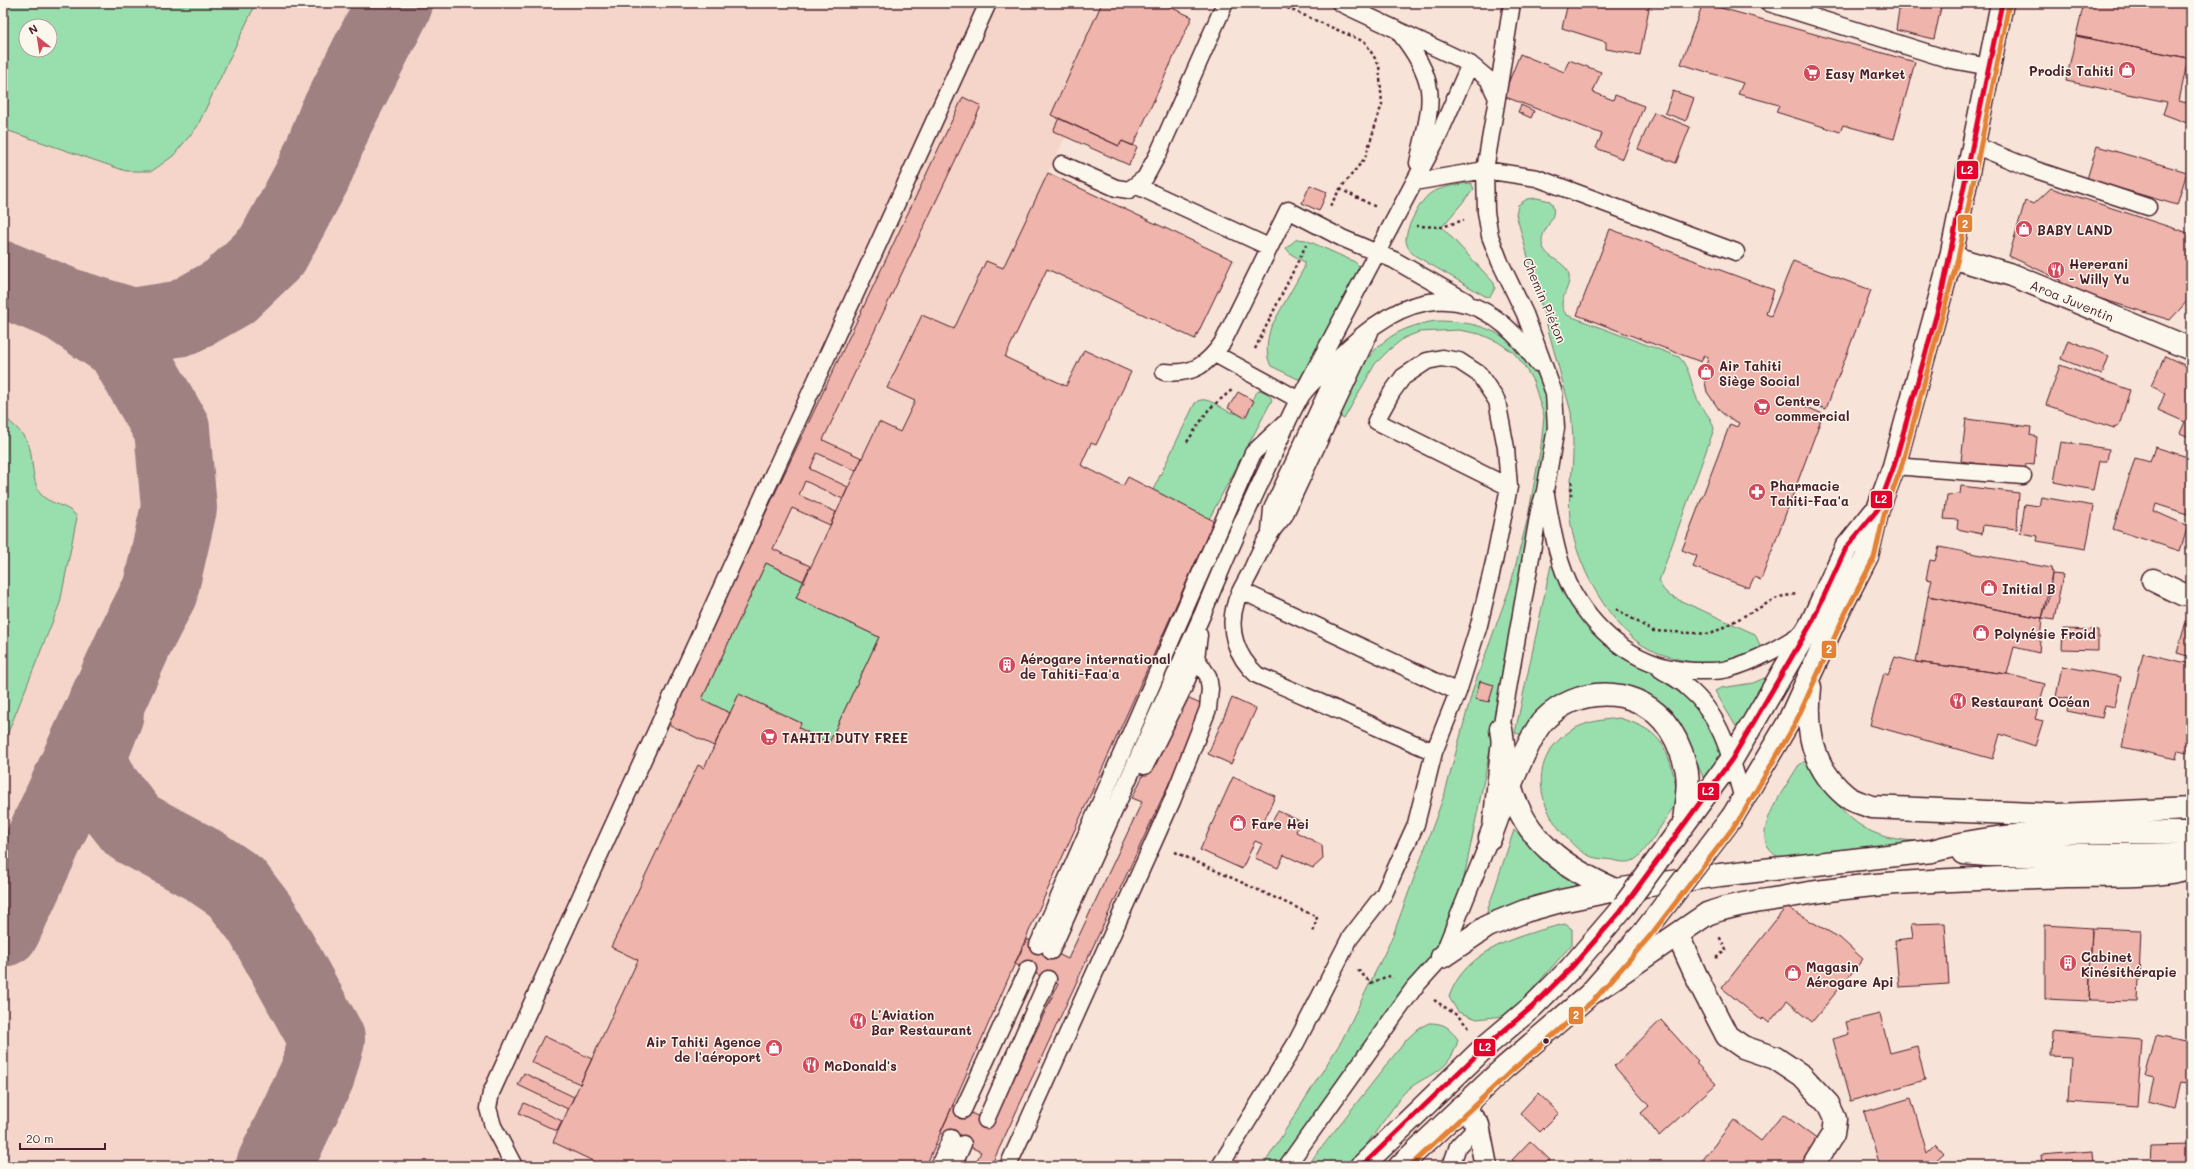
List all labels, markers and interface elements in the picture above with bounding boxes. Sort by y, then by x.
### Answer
north arrow [18,18,58,58]
text: N [25,20,40,37]
shop icon: Prodis Tahiti [2117,60,2137,80]
place label: Prodis Tahiti [2029,62,2114,79]
supermarket icon: Easy Market [1802,63,1822,83]
place label: Easy Market [1825,65,1906,83]
line badge: L2 [1956,160,1979,180]
text: L2 [1961,162,1973,177]
line badge: 2 [1957,214,1973,233]
text: 2 [1962,216,1968,231]
shop icon: BABY LAND [2014,219,2034,239]
place label: BABY LAND [2037,221,2113,238]
street label: Chemin Piéton [1519,255,1571,345]
place label: Hererani - Willy Yu [2069,255,2129,288]
restaurant icon: Hererani - Willy Yu [2046,260,2066,280]
street label: Aroa Juventin [2028,275,2117,325]
place label: Air Tahiti Siège Social [1719,357,1799,389]
shop icon: Air Tahiti Siège Social [1696,362,1716,382]
place label: Centre commercial [1775,392,1850,424]
supermarket icon: Centre commercial [1752,397,1772,417]
place label: Pharmacie Tahiti-Faa'a [1770,477,1849,509]
pharmacy icon: Pharmacie Tahiti-Faa'a [1747,482,1767,502]
line badge: L2 [1870,490,1893,509]
text: L2 [1875,491,1887,506]
shop icon: Initial B [1979,578,1999,598]
place label: Initial B [2002,580,2056,597]
shop icon: Polynésie Froid [1971,623,1991,643]
place label: Polynésie Froid [1994,625,2096,643]
line badge: 2 [1821,640,1837,659]
text: 2 [1826,641,1832,656]
place label: Aérogare international de Tahiti-Faa'a [1020,650,1171,682]
building icon: Aérogare international de Tahiti-Faa'a [997,655,1017,675]
restaurant icon: Restaurant Océan [1948,691,1968,711]
place label: Restaurant Océan [1971,693,2090,710]
supermarket icon: TAHITI DUTY FREE [759,727,779,747]
place label: TAHITI DUTY FREE [782,729,908,746]
line badge: L2 [1697,782,1720,801]
text: L2 [1702,783,1714,798]
shop icon: Fare Hei [1228,813,1248,833]
place label: Fare Hei [1251,815,1309,832]
place label: Cabinet Kinésithérapie [2081,948,2177,980]
building icon: Cabinet Kinésithérapie [2058,953,2078,973]
place label: Magasin Aérogare Api [1806,958,1894,990]
shop icon: Magasin Aérogare Api [1783,963,1803,983]
place label: L’Aviation Bar Restaurant [871,1006,972,1038]
line badge: 2 [1568,1006,1584,1025]
text: 2 [1573,1007,1579,1022]
restaurant icon: L’Aviation Bar Restaurant [848,1011,868,1031]
place label: Air Tahiti Agence de l'aéroport [646,1033,761,1065]
unlabelled marker [1541,1036,1551,1046]
shop icon: Air Tahiti Agence de l'aéroport [764,1038,784,1058]
line badge: L2 [1473,1038,1496,1057]
text: L2 [1479,1039,1491,1054]
restaurant icon: McDonald's [801,1055,821,1075]
place label: McDonald's [824,1057,897,1074]
scale bar [20,1125,105,1151]
text: 20 m [26,1130,54,1146]

